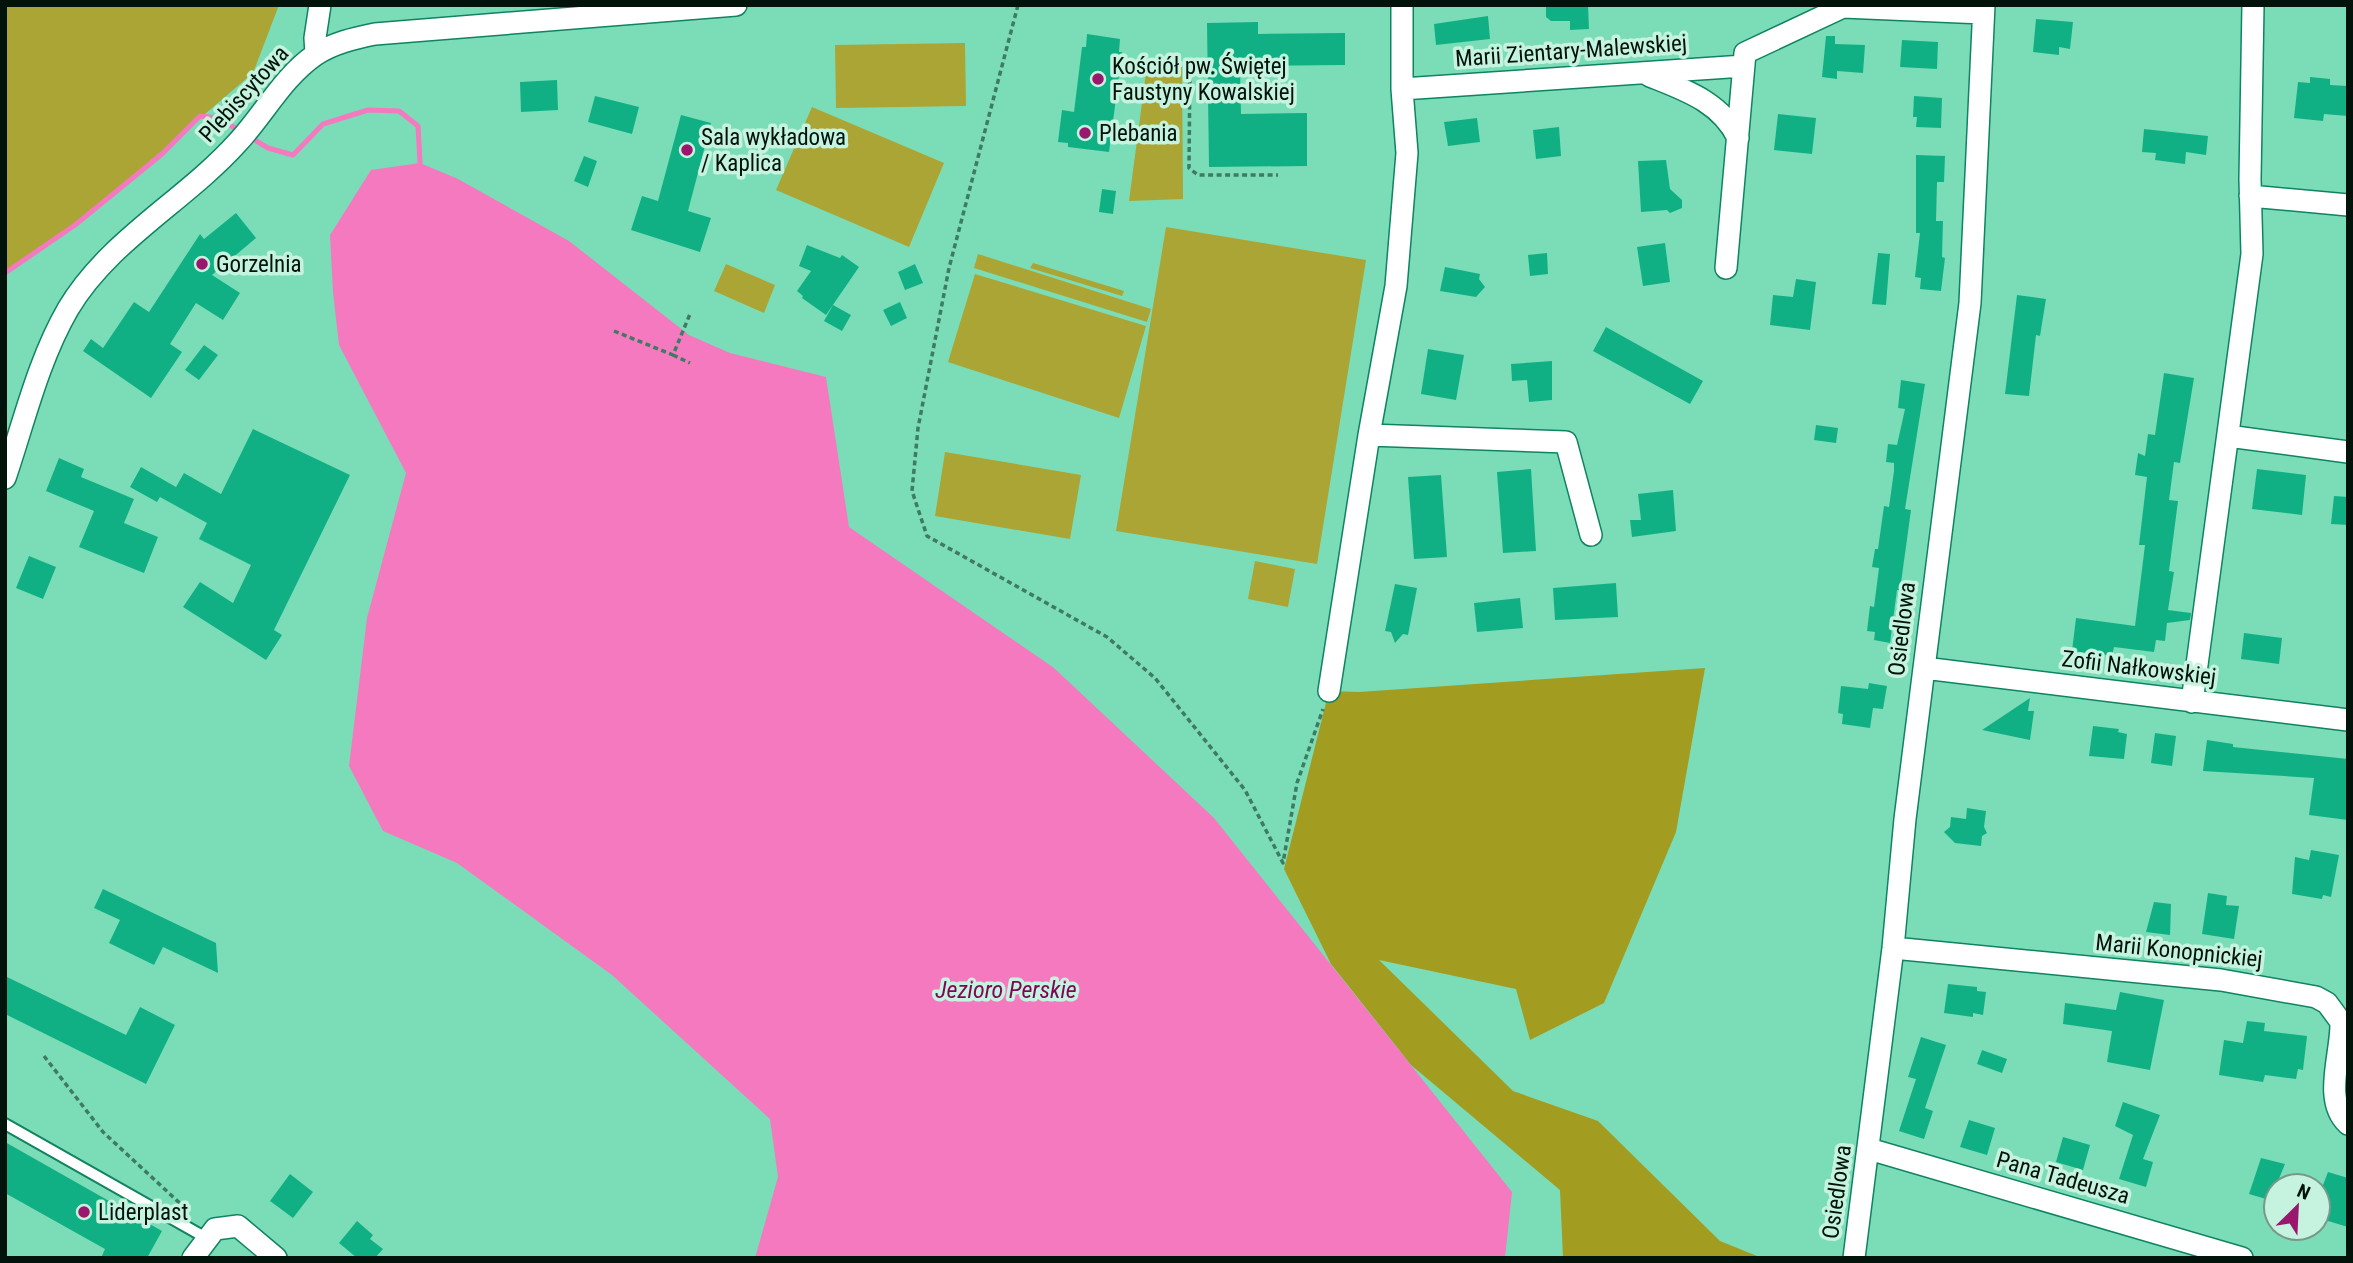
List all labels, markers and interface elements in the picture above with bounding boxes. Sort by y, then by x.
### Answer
street label: Marii Zientary-Malewskiej [1454,29,1688,73]
street label: Plebiscytowa [194,40,294,148]
place label: Kościół pw. Świętej Faustyny Kowalskiej [1112,52,1295,106]
marker: Kościół pw. Świętej Faustyny Kowalskiej [1090,71,1106,87]
place label: Plebania [1099,120,1178,147]
place label: Sala wykładowa / Kaplica [701,124,846,177]
marker: Plebania [1077,125,1093,141]
marker: Sala wykładowa / Kaplica [679,142,695,158]
place label: Gorzelnia [216,251,302,278]
marker: Gorzelnia [194,256,210,272]
street label: Osiedlowa [1883,580,1921,678]
street label: Zofii Nałkowskiej [2060,645,2218,691]
street label: Marii Konopnickiej [2094,929,2264,973]
water label: Jezioro Perskie [935,976,1077,1004]
street label: Osiedlowa [1817,1143,1857,1241]
street label: Pana Tadeusza [1993,1146,2133,1210]
north arrow [2262,1172,2332,1242]
text: N [2294,1179,2314,1205]
place label: Liderplast [98,1199,188,1226]
marker: Liderplast [76,1204,92,1220]

